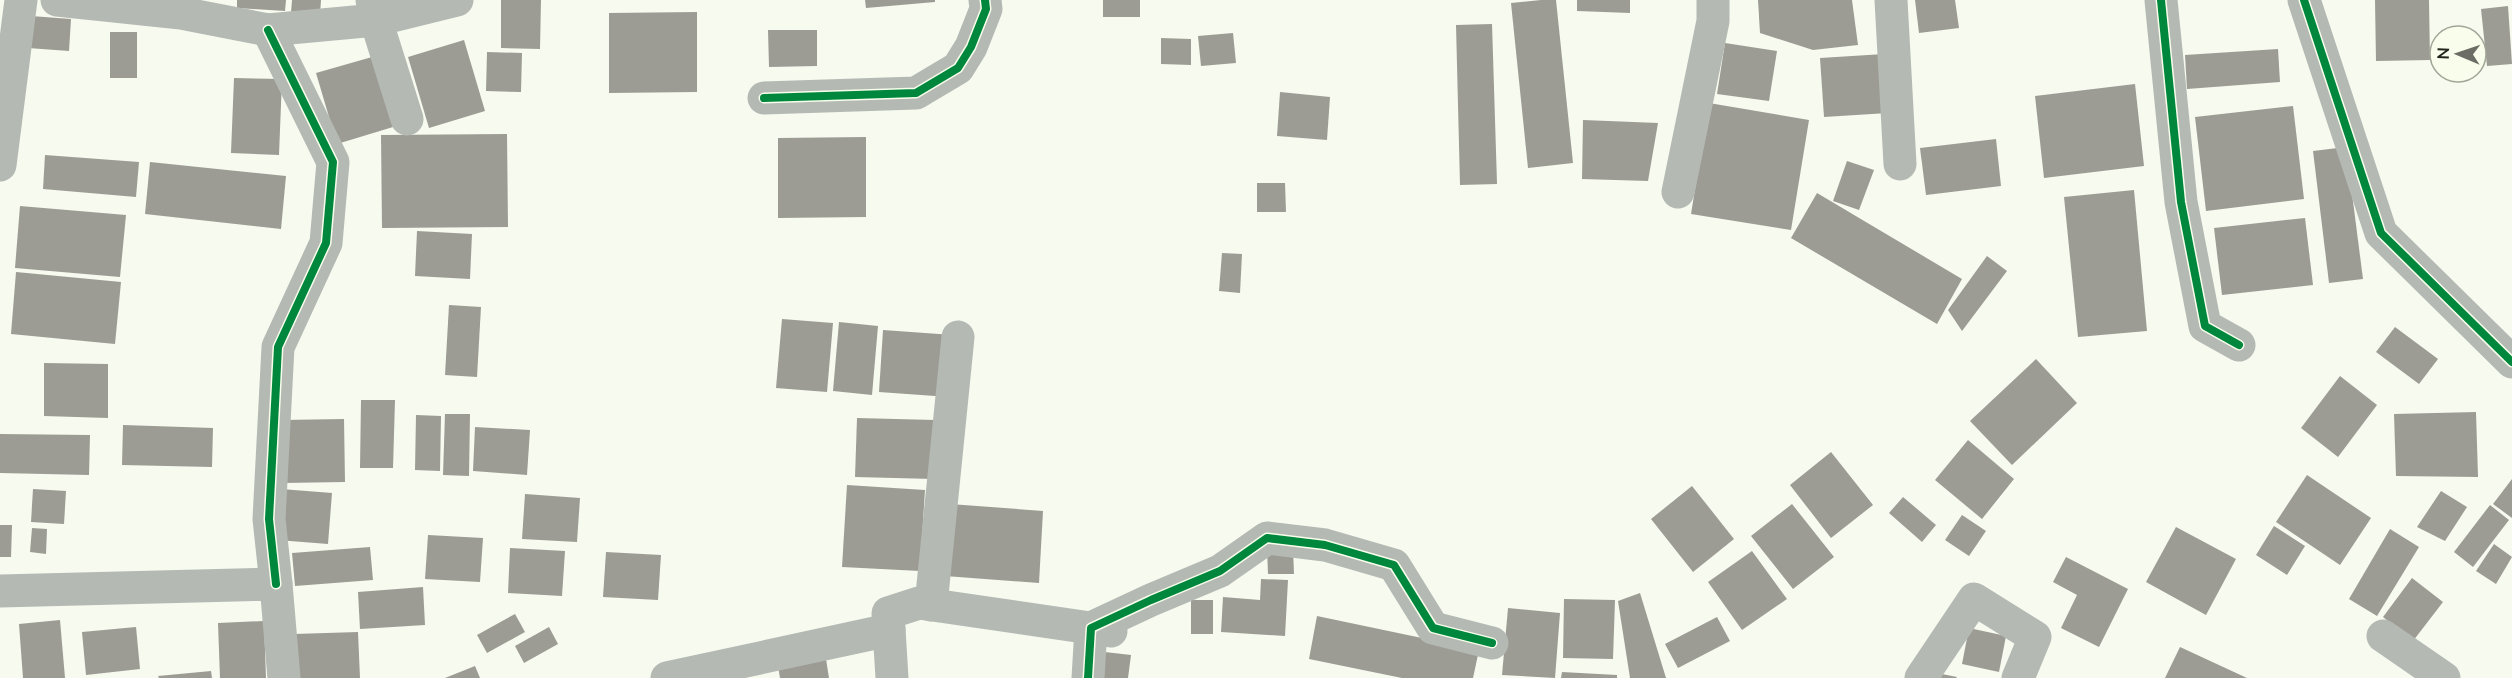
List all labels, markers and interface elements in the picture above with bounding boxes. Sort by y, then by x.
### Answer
north arrow [2428,24,2488,84]
text: N [2433,47,2452,60]

